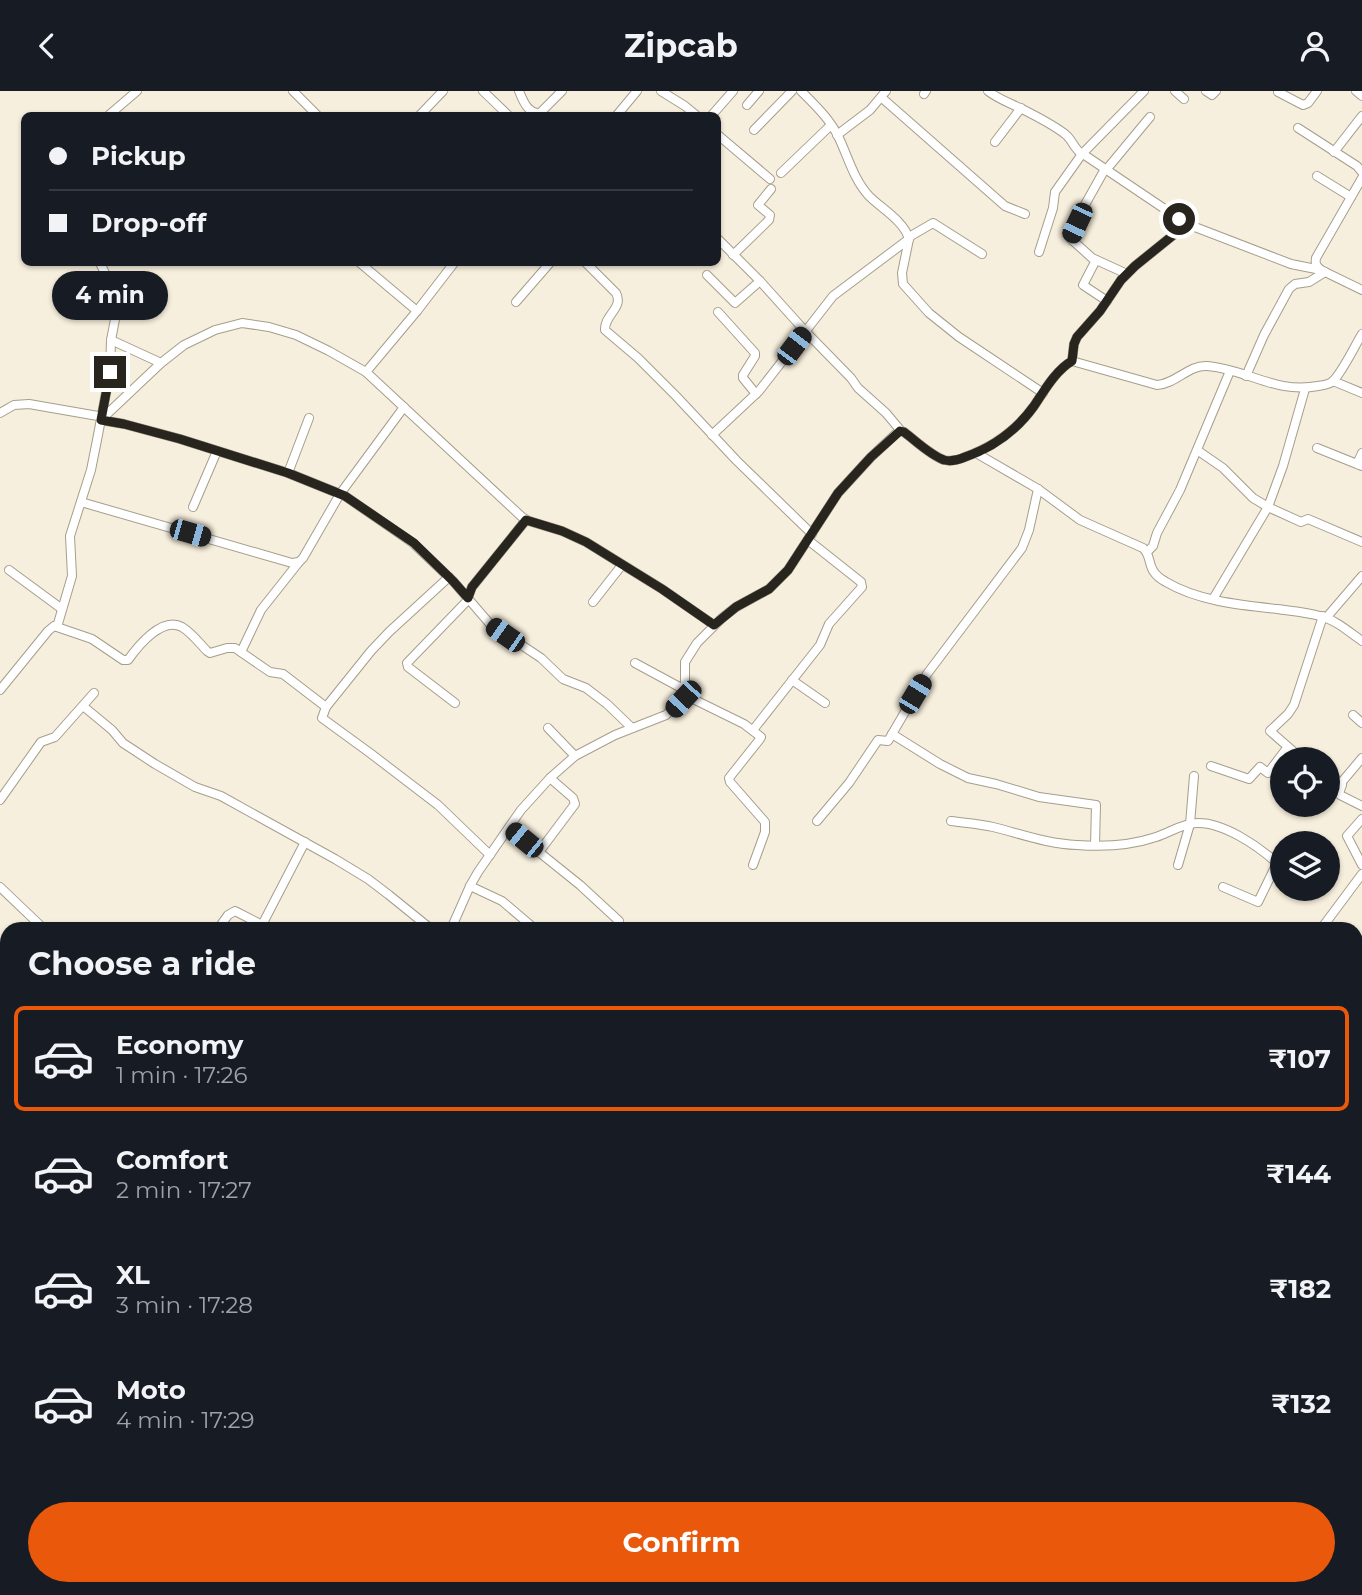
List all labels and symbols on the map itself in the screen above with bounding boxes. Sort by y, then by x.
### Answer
car [1059,200,1096,246]
route start [1163,203,1195,235]
callout: 4 min [52,271,168,320]
car [773,323,816,369]
route end [94,356,126,388]
car [167,517,214,549]
car [482,614,529,656]
car [896,671,935,717]
car [661,676,706,722]
car [502,819,547,861]

